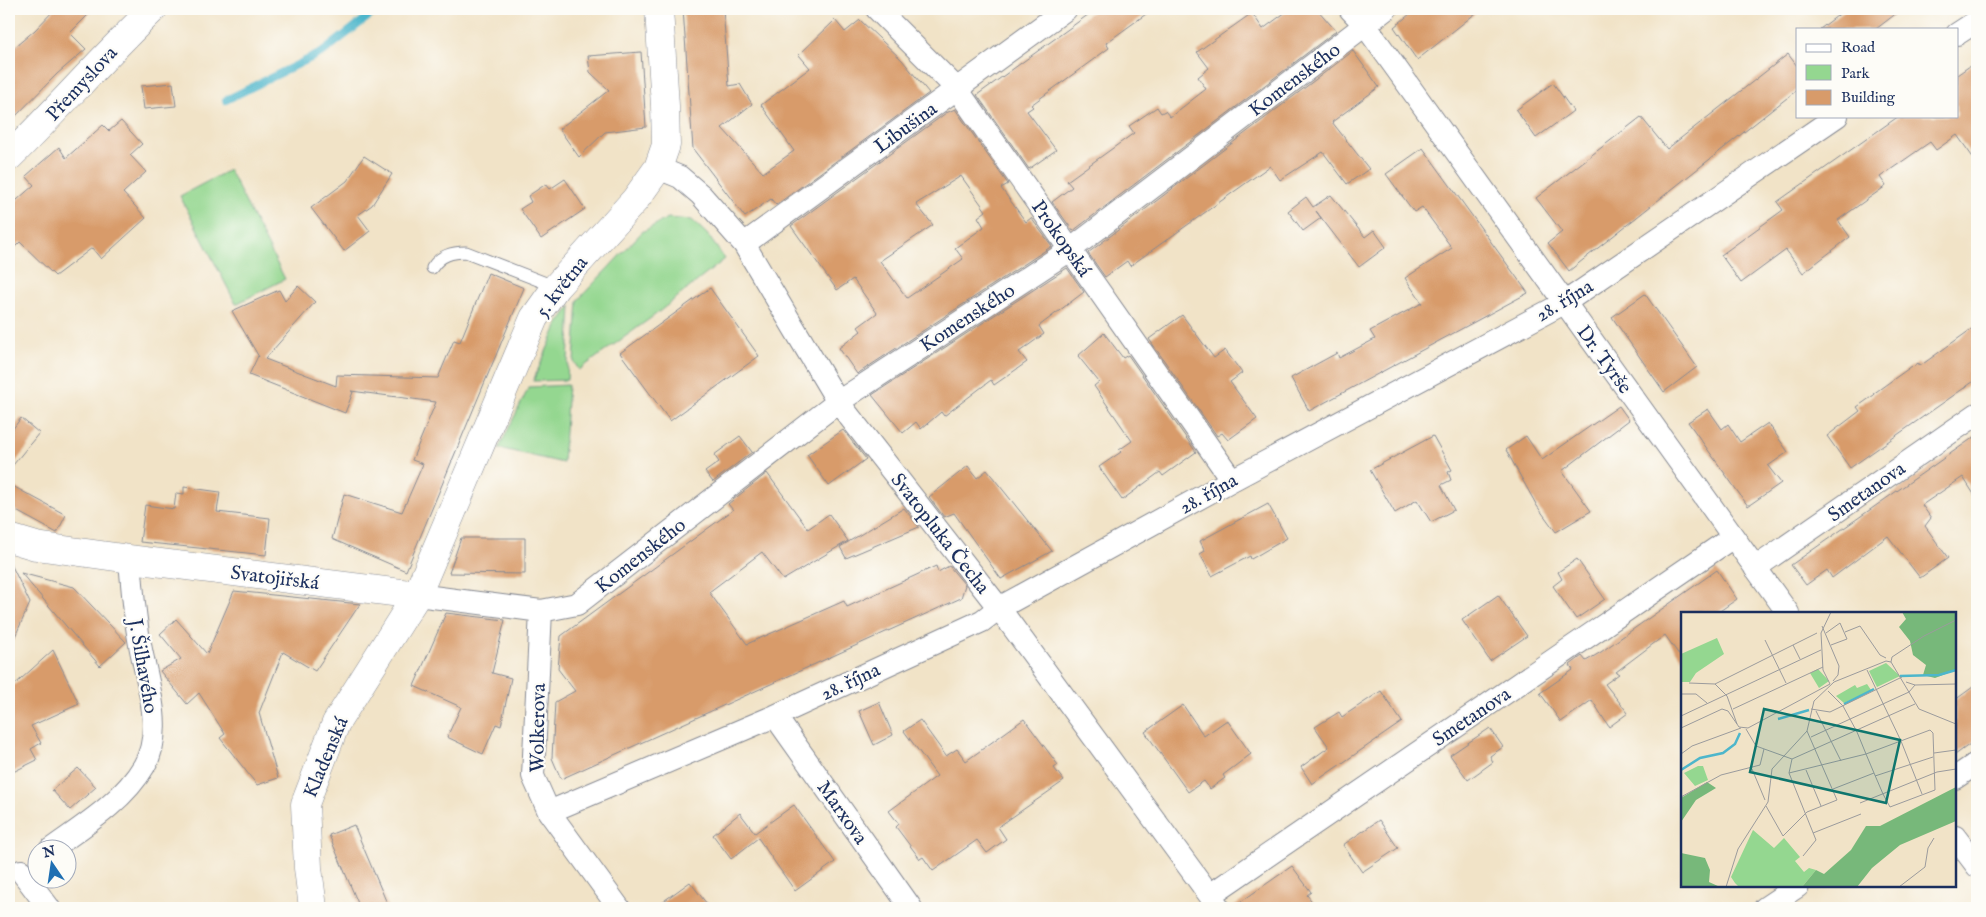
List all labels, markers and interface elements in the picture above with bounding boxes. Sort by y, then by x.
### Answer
legend [1796,28,1958,118]
street label: Komenského [1244,37,1346,123]
text: Road [1841,38,1876,57]
street label: Přemyslova [41,41,123,127]
text: Park [1841,64,1871,83]
text: Building [1841,88,1896,107]
street label: Libušina [869,97,943,160]
street label: Prokopská [1025,196,1096,282]
street label: 5. května [531,251,594,322]
street label: 28. října [1532,274,1598,328]
street label: Komenského [916,278,1020,358]
street label: Dr. Tyrše [1571,321,1637,399]
street label: Smetanova [1823,456,1911,528]
street label: Svatopluka Čecha [885,468,995,600]
street label: 28. října [1175,468,1242,520]
street label: Komenského [590,513,692,599]
street label: Svatojiřská [229,561,321,596]
inset map [1681,612,1956,887]
street label: J. Šilhavého [122,615,163,716]
street label: 28. října [817,658,885,707]
street label: Smetanova [1428,682,1516,752]
street label: Wolkerova [525,683,552,773]
street label: Kladenská [298,713,355,802]
street label: Marxova [811,776,873,850]
north arrow [28,840,78,890]
text: N [40,842,57,863]

